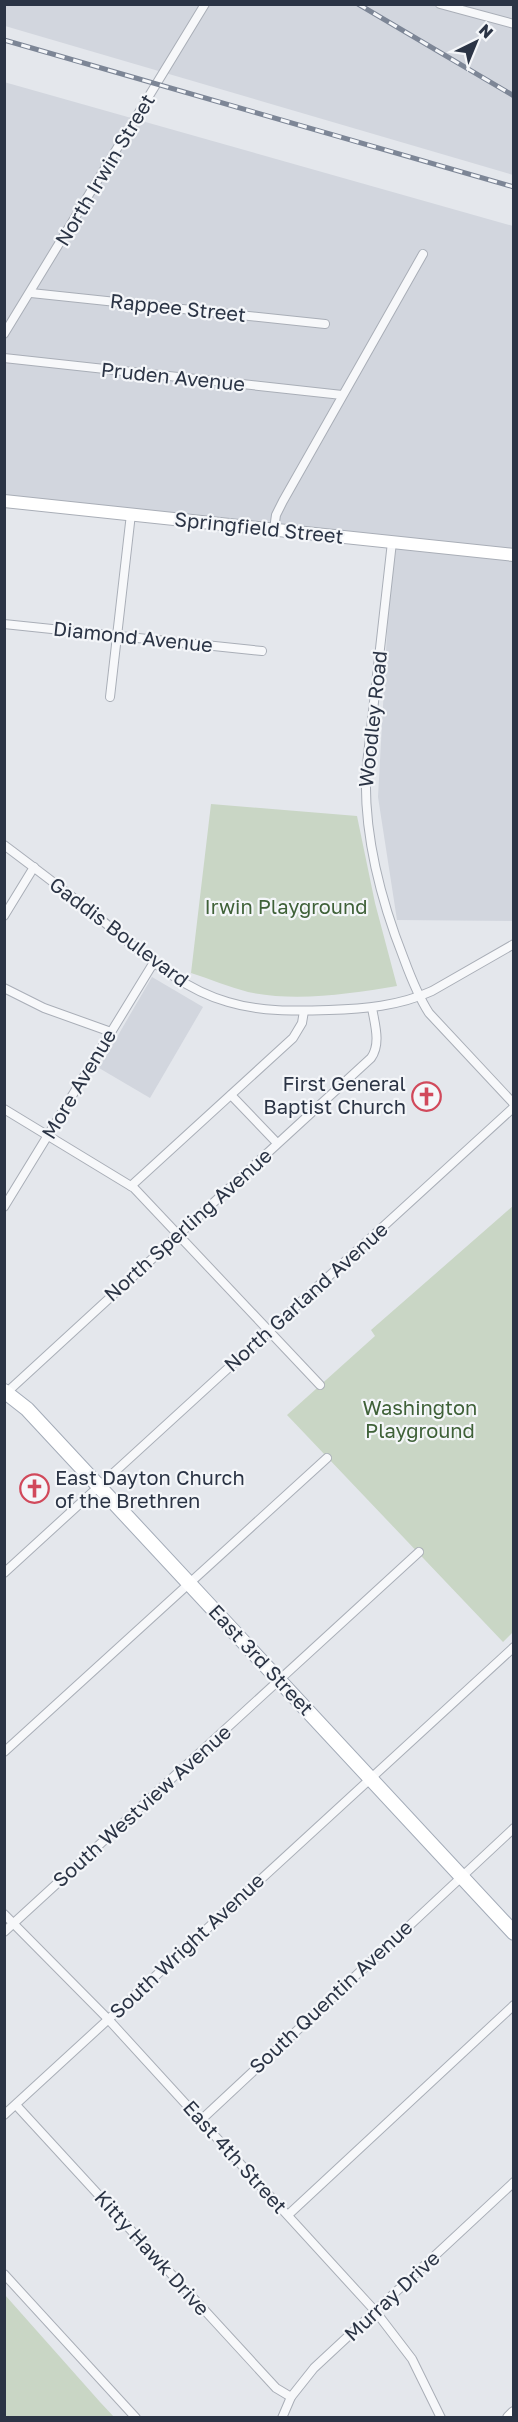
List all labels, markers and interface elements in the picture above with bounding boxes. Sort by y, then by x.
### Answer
north arrow [446,12,506,72]
text: N [475,20,498,42]
street label: North Irwin Street [49,89,159,250]
street label: Rappee Street [109,288,247,326]
street label: Pruden Avenue [100,357,246,396]
street label: Springfield Street [173,506,345,548]
street label: Diamond Avenue [52,616,214,656]
street label: Woodley Road [353,649,391,788]
street label: Gaddis Boulevard [45,871,194,991]
park label: Irwin Playground [204,894,368,918]
street label: More Avenue [36,1024,120,1143]
place label: First General Baptist Church [263,1071,406,1118]
church icon: First General Baptist Church [411,1080,443,1112]
street label: North Sperling Avenue [99,1143,276,1306]
street label: North Garland Avenue [219,1216,392,1376]
park label: Washington Playground [363,1395,477,1442]
place label: East Dayton Church of the Brethren [55,1465,245,1512]
church icon: East Dayton Church of the Brethren [18,1473,50,1505]
street label: East 3rd Street [204,1599,319,1720]
street label: South Westview Avenue [47,1719,235,1891]
street label: South Wright Avenue [104,1868,268,2023]
street label: South Quentin Avenue [244,1914,417,2078]
street label: East 4th Street [179,2095,293,2218]
street label: Kitty Hawk Drive [90,2185,215,2320]
street label: Murray Drive [339,2245,444,2345]

